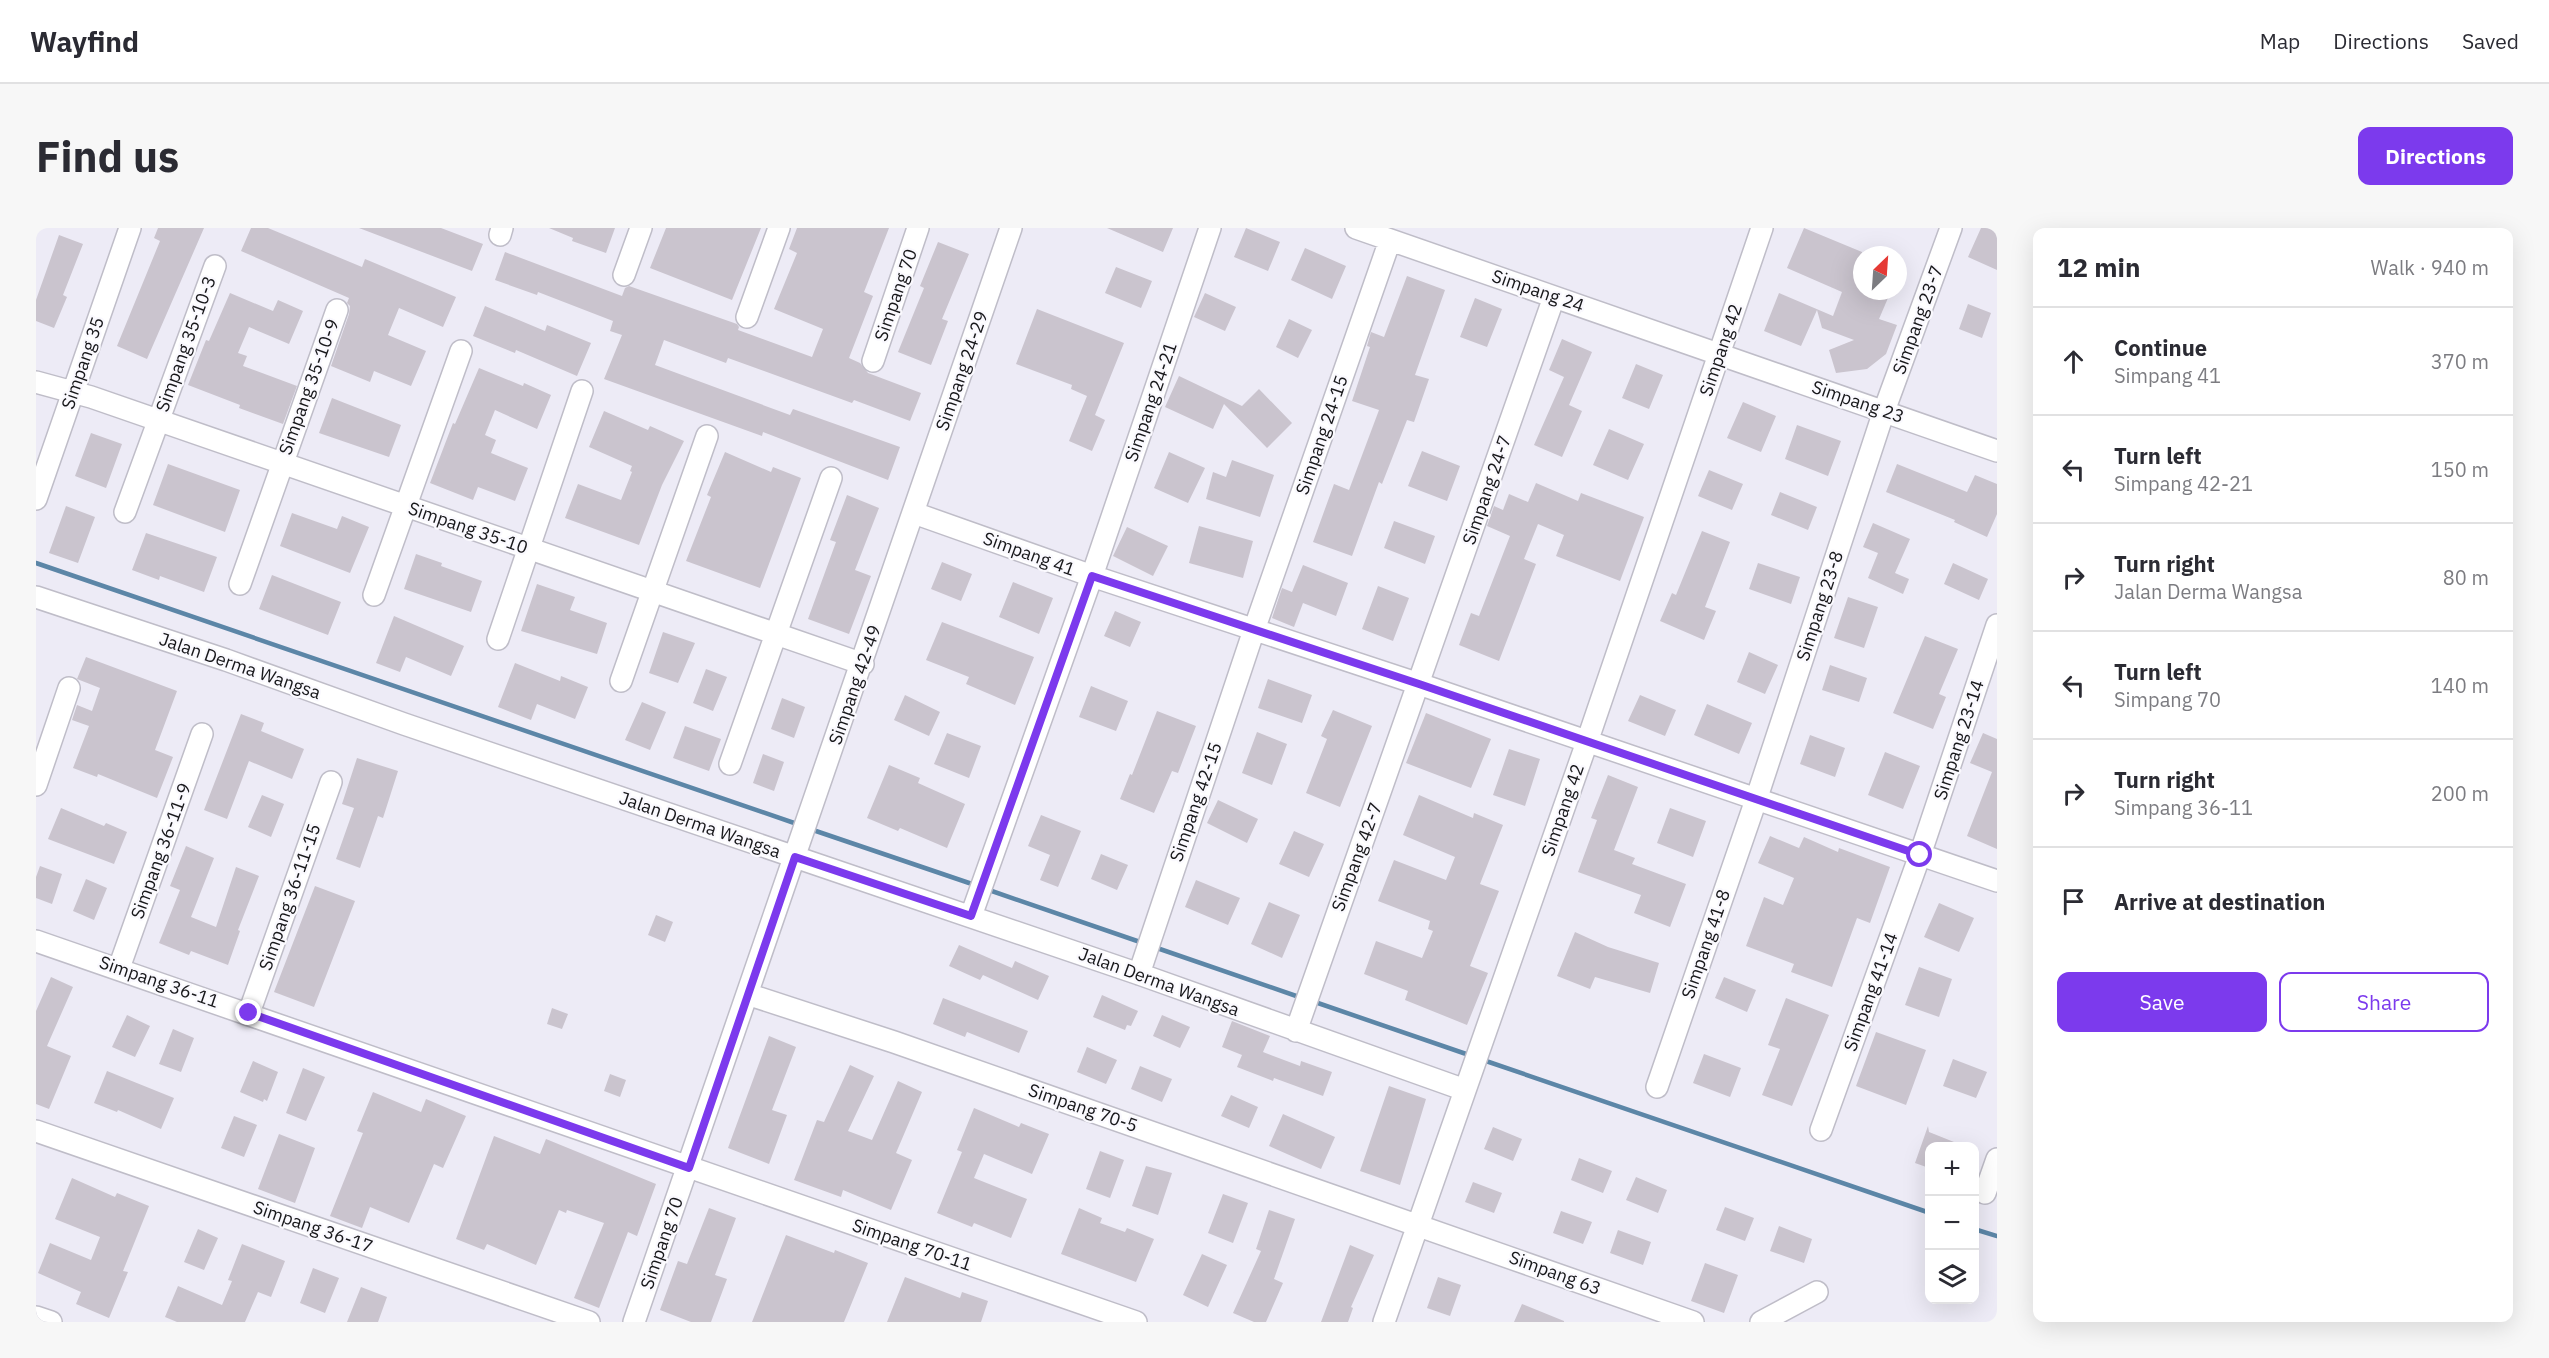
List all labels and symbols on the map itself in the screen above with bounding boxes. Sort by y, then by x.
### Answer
street label: Simpang 70 [869,246,922,344]
north arrow [1853,246,1907,300]
street label: Simpang 23-7 [1887,262,1948,377]
street label: Simpang 24 [1489,264,1588,317]
street label: Simpang 35-10-3 [150,273,221,415]
street label: Simpang 42 [1694,301,1747,399]
street label: Simpang 24-29 [930,308,993,434]
street label: Simpang 35 [56,314,109,412]
street label: Simpang 35-10-9 [273,316,344,458]
street label: Simpang 24-21 [1119,339,1182,465]
street label: Simpang 24-15 [1290,372,1353,498]
street label: Simpang 23 [1809,375,1907,428]
street label: Simpang 24-7 [1457,432,1516,548]
street label: Simpang 35-10 [405,496,531,559]
street label: Simpang 41 [980,526,1078,581]
street label: Simpang 23-8 [1791,548,1848,664]
street label: Simpang 42-49 [823,622,886,748]
street label: Jalan Derma Wangsa [156,627,324,704]
street label: Simpang 23-14 [1928,677,1989,803]
street label: Simpang 42-15 [1164,739,1227,865]
street label: Simpang 42 [1536,761,1589,859]
street label: Simpang 36-11-9 [125,780,196,922]
street label: Jalan Derma Wangsa [616,786,784,863]
street label: Simpang 42-7 [1326,799,1387,914]
street label: Simpang 36-11-15 [254,820,325,973]
route start [1906,841,1932,867]
street label: Simpang 41-8 [1676,886,1735,1002]
street label: Simpang 41-14 [1838,929,1903,1055]
street label: Jalan Derma Wangsa [1076,942,1243,1021]
street label: Simpang 36-11 [96,950,222,1013]
route end [235,999,261,1025]
street label: Simpang 70-5 [1025,1078,1141,1137]
street label: Simpang 70 [635,1194,688,1292]
street label: Simpang 36-17 [250,1195,376,1258]
street label: Simpang 70-11 [849,1213,975,1276]
street label: Simpang 63 [1506,1245,1604,1300]

